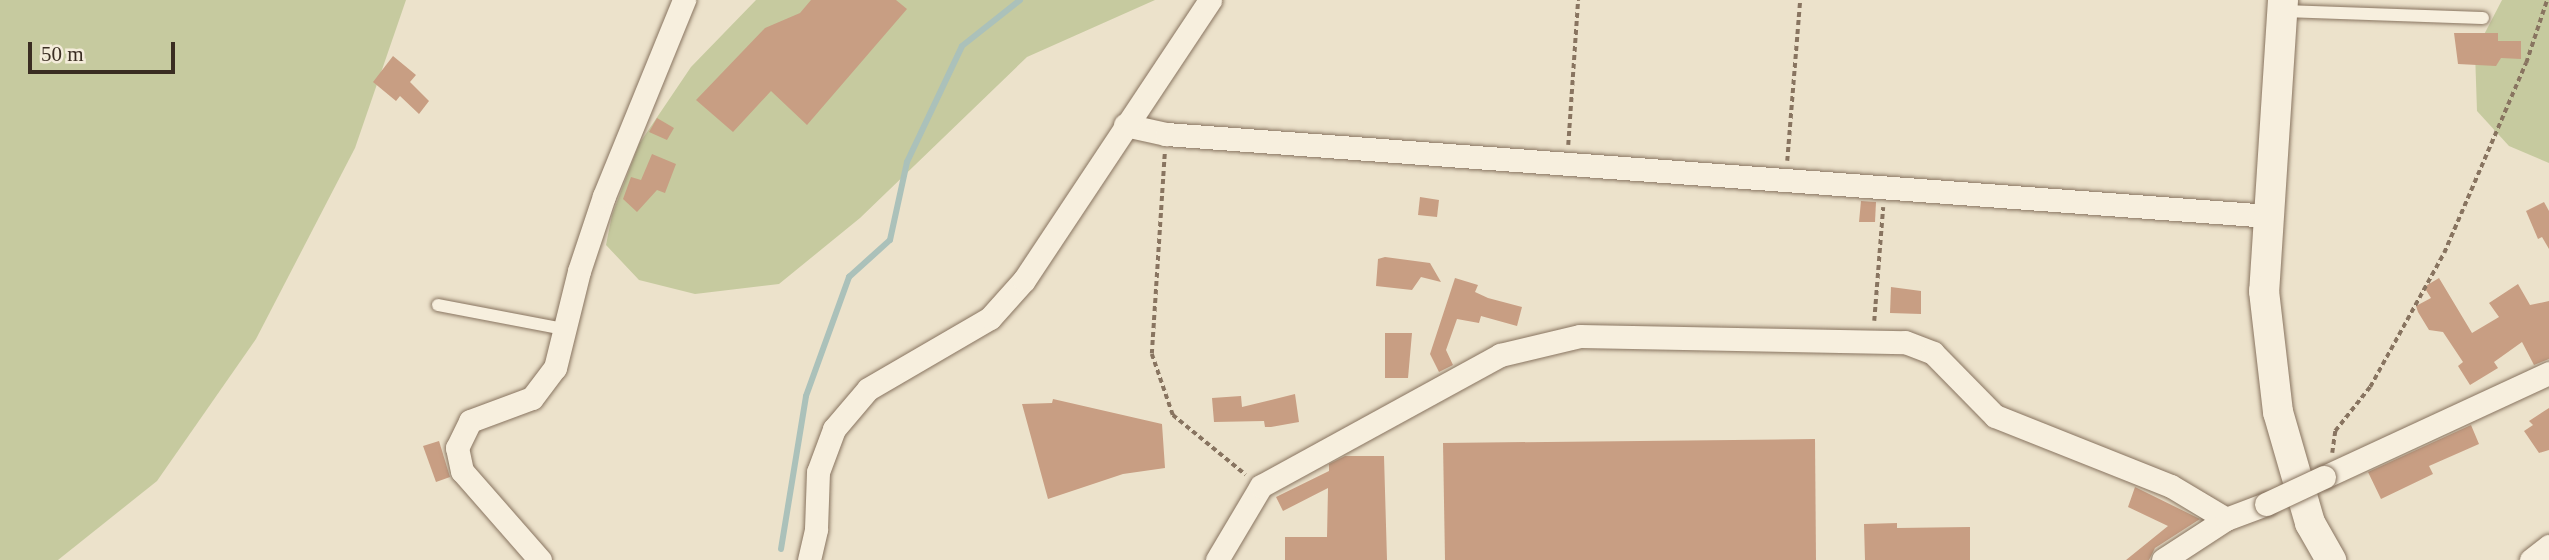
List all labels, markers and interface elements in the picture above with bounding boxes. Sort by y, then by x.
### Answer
scale bar [32,28,178,72]
text: 50 m [41,42,84,66]

